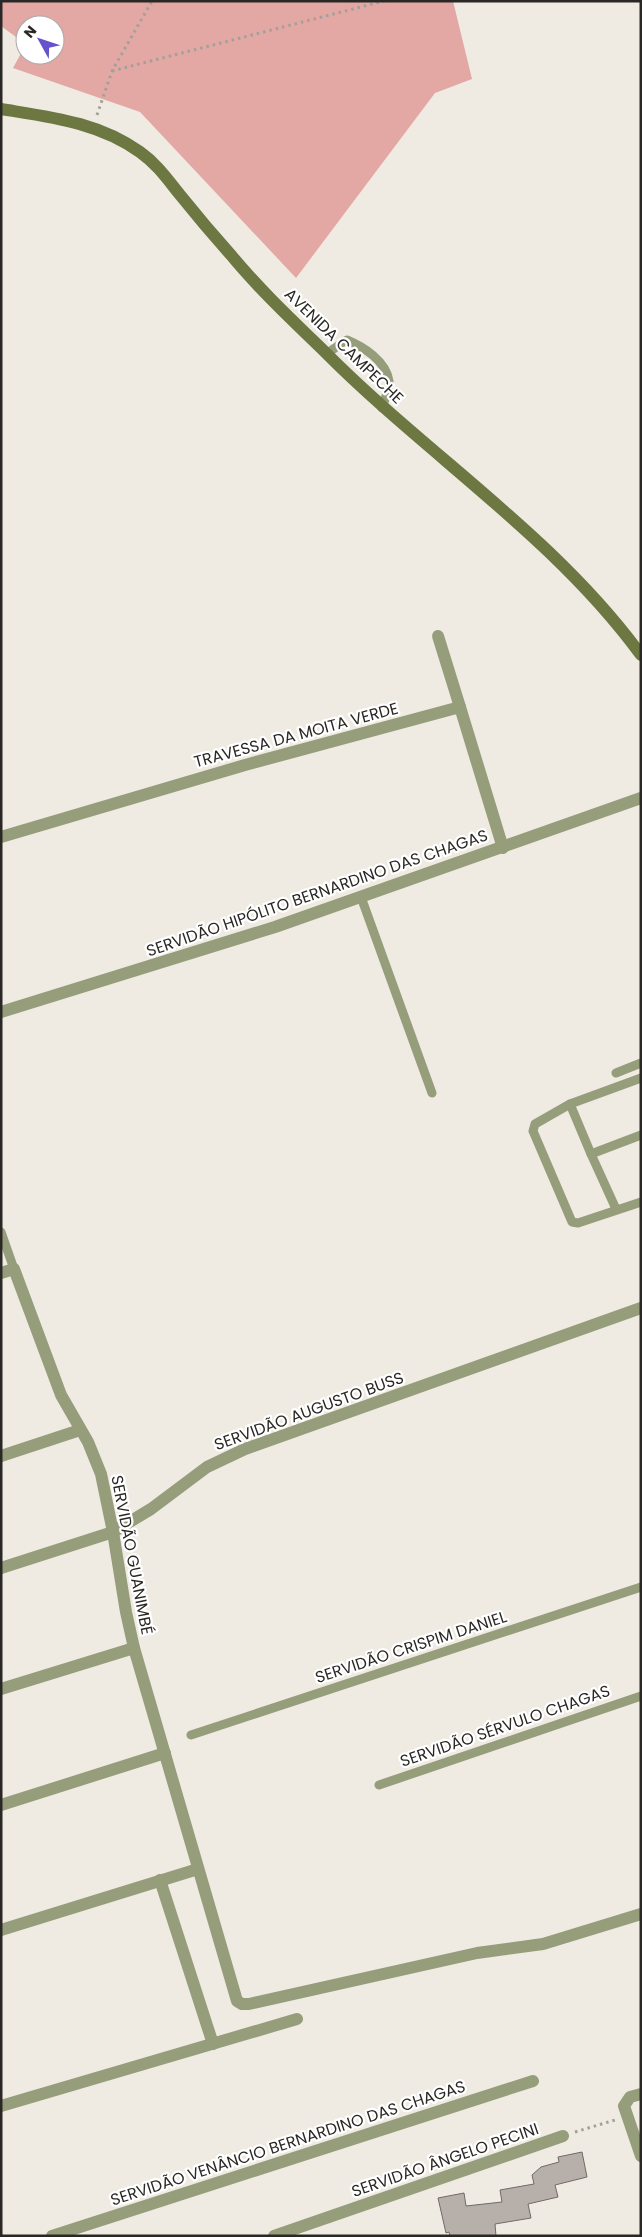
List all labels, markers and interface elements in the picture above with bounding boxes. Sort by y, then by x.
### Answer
north arrow [15,15,65,65]
text: N [19,21,41,42]
street label: AVENIDA CAMPECHE [279,283,409,409]
street label: TRAVESSA DA MOITA VERDE [191,697,401,773]
street label: SERVIDÃO HIPÓLITO BERNARDINO DAS CHAGAS [143,824,491,962]
street label: SERVIDÃO AUGUSTO BUSS [211,1366,407,1456]
street label: SERVIDÃO GUANIMBÉ [105,1473,159,1637]
street label: SERVIDÃO CRISPIM DANIEL [312,1605,510,1689]
street label: SERVIDÃO SÉRVULO CHAGAS [397,1679,613,1773]
street label: SERVIDÃO VENÂNCIO BERNARDINO DAS CHAGAS [108,2075,468,2211]
street label: SERVIDÃO ÂNGELO PECINI [348,2117,542,2203]

